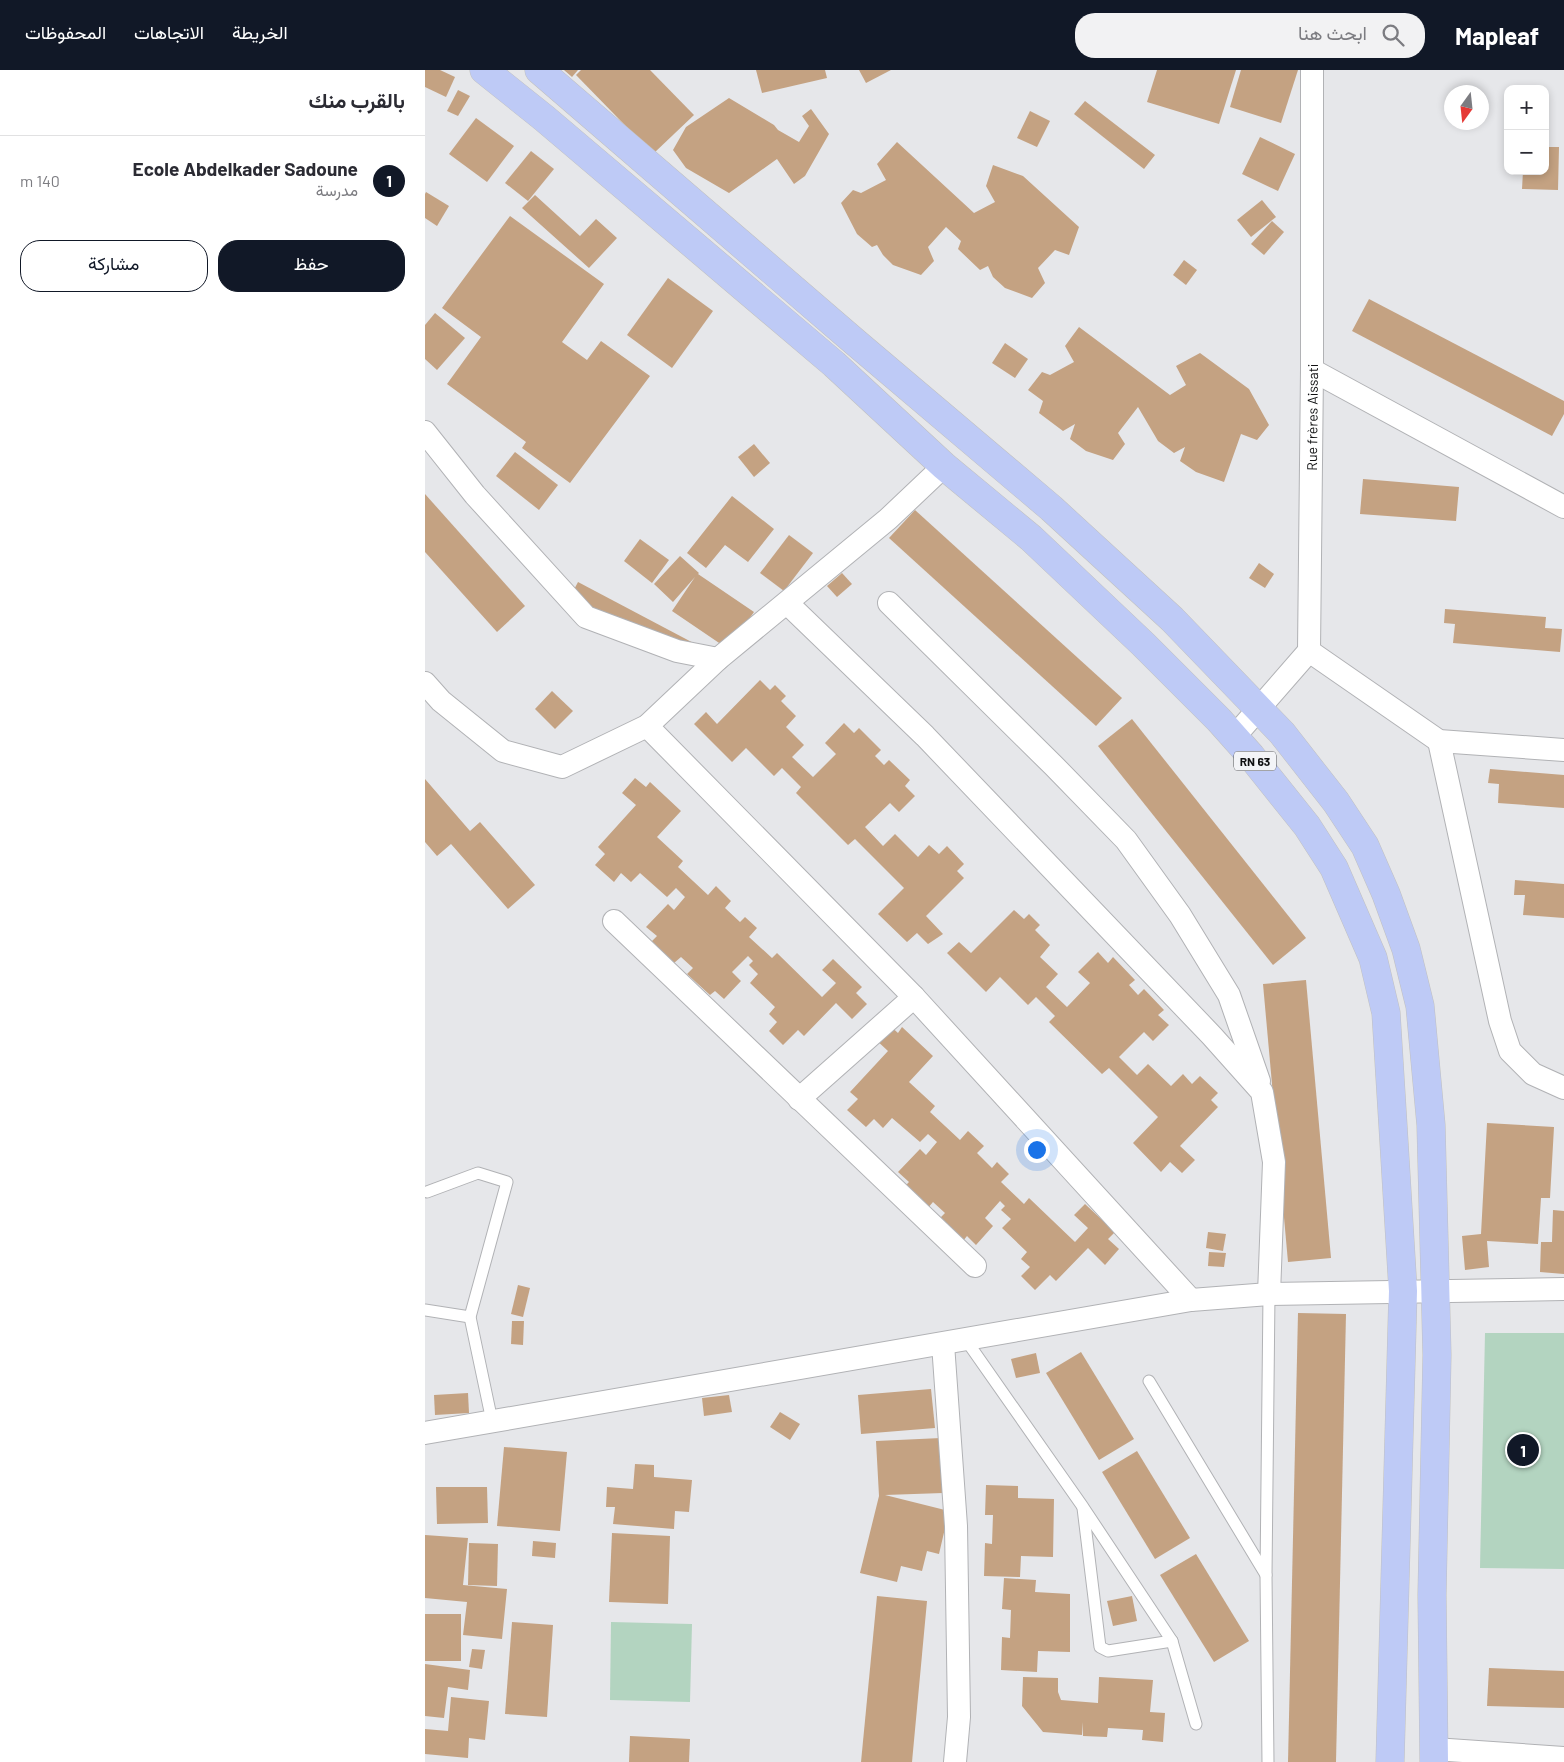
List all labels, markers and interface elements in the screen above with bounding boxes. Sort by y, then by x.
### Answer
search box [1075,13,1425,58]
text: المحفوظات [25,21,106,43]
text: الاتجاهات [134,21,204,43]
text: الخريطة [232,21,288,43]
text: ابحث هنا [1298,21,1367,44]
icon: search [1379,21,1407,49]
text: Mapleaf [1455,21,1539,50]
north arrow [1444,85,1489,130]
map controls [1504,85,1549,175]
button: + [1504,85,1549,130]
text: بالقرب منك [309,87,405,112]
button: − [1504,130,1549,175]
text: Ecole Abdelkader Sadoune [133,157,358,180]
text: 140 m [20,171,60,190]
text: 1 [386,171,392,190]
text: مدرسة [316,180,358,199]
button: مشاركة [20,240,208,292]
button: حفظ [218,240,405,292]
street label: Rue frères Aissati [1302,364,1321,471]
road number: RN 63 [1234,751,1276,770]
your location [1024,1137,1050,1163]
pin: 1 [1507,1431,1539,1469]

